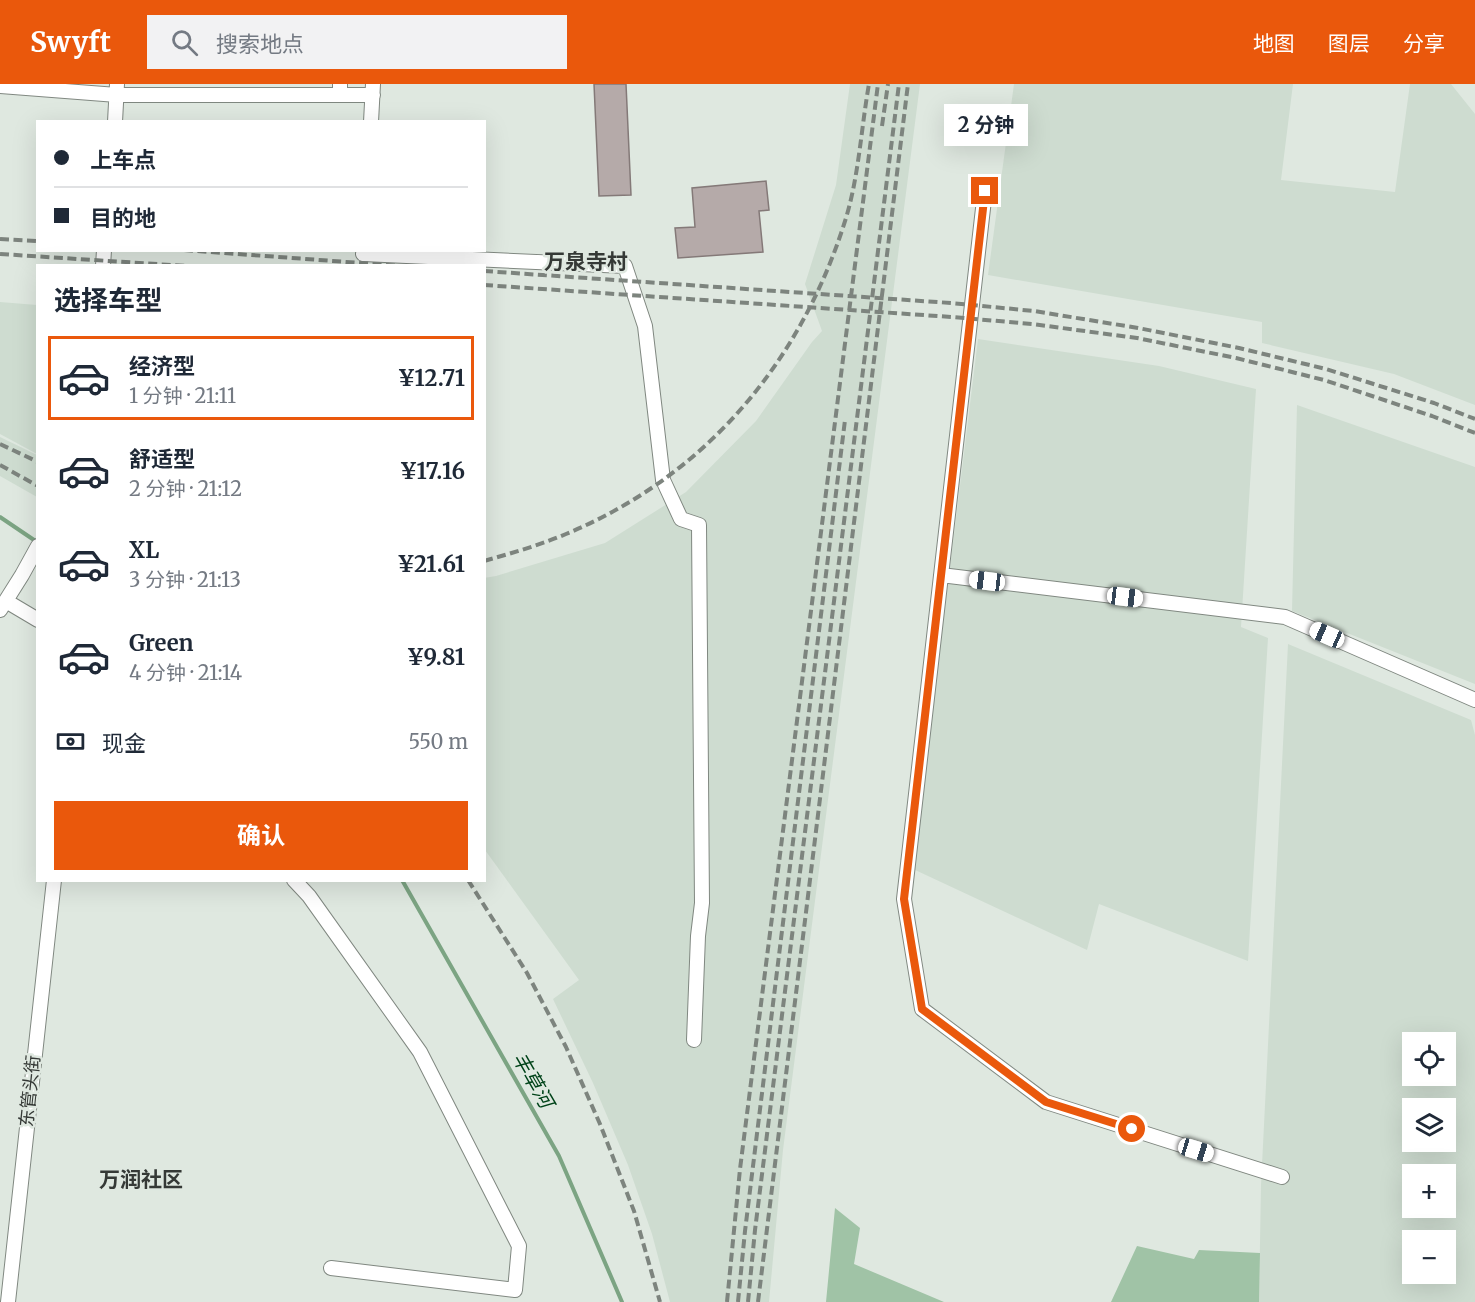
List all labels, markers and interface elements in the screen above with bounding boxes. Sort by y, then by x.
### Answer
search box [147,15,567,69]
text: Swyft [30,24,111,60]
icon: search [168,26,201,59]
text: 搜索地点 [216,30,304,58]
text: 地图 [1253,30,1295,57]
text: 图层 [1328,30,1370,57]
text: 分享 [1403,30,1445,57]
callout: 2 分钟 [943,104,1027,146]
text: 2 分钟 [958,112,1014,137]
text: 上车点 [90,146,156,174]
route end [971,177,998,204]
text: 目的地 [90,204,156,232]
district label: 万泉寺村 [544,248,628,275]
text: 选择车型 [54,283,162,317]
icon: car [57,351,111,405]
text: 经济型 [129,352,195,380]
text: ¥12.71 [398,364,465,392]
text: 1 分钟 · 21:11 [129,383,236,408]
icon: car [57,444,111,498]
text: 舒适型 [129,445,195,473]
text: ¥17.16 [400,457,465,485]
text: 2 分钟 · 21:12 [129,476,242,501]
text: XL [129,536,159,564]
icon: car [57,537,111,591]
text: ¥21.61 [397,550,465,578]
text: 3 分钟 · 21:13 [129,567,241,592]
car [968,570,1006,592]
car [1106,586,1144,608]
car [1307,619,1347,651]
text: Green [129,629,193,657]
icon: car [57,630,111,684]
text: ¥9.81 [407,643,465,671]
text: 4 分钟 · 21:14 [129,660,242,685]
icon: cash [54,725,87,758]
text: 现金 [102,729,146,757]
text: 550 m [409,729,468,754]
button: 确认 [54,801,468,870]
map controls [1402,1032,1456,1284]
button: locate [1402,1032,1456,1086]
water label: 丰草河 [508,1048,561,1115]
street label: 东管头街 [14,1054,45,1128]
button: layers [1402,1098,1456,1152]
route start [1118,1115,1145,1142]
car [1176,1136,1216,1164]
button: + [1402,1164,1456,1218]
district label: 万润社区 [99,1166,183,1193]
button: − [1402,1230,1456,1284]

